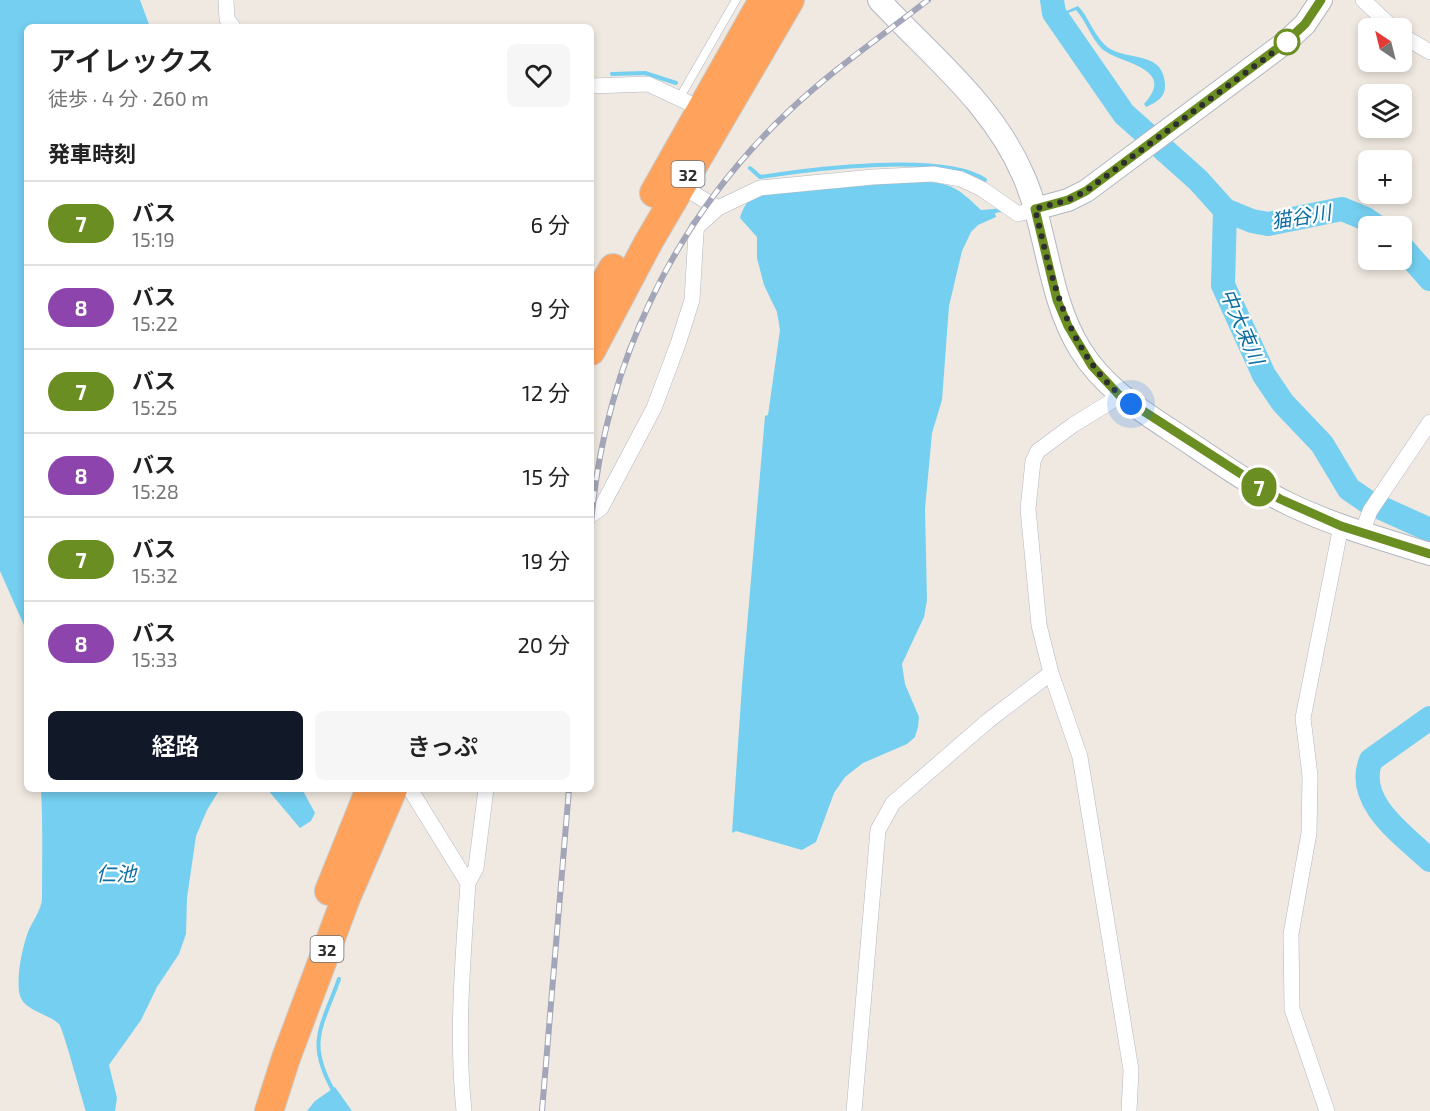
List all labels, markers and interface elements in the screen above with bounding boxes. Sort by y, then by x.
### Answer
north arrow [1358,18,1412,72]
map controls [1358,18,1412,270]
unlabelled marker [1274,29,1300,55]
text: アイレックス [48,43,214,77]
button: heart [507,44,570,107]
button: layers [1358,84,1412,138]
text: 徒歩 · 4 分 · 260 m [48,86,209,110]
text: 発車時刻 [48,140,136,166]
button: + [1358,150,1412,204]
road number: 32 [672,161,704,187]
text: バス [132,199,176,225]
water label: 猫谷川 [1269,199,1334,233]
text: 7 [75,211,87,236]
text: 6 分 [531,211,570,237]
button: − [1358,216,1412,270]
text: 15:19 [132,227,175,251]
text: バス [132,283,176,309]
water label: 中大束川 [1216,284,1270,369]
text: 8 [74,295,88,320]
text: 9 分 [531,295,570,321]
text: 15:22 [132,311,178,335]
text: バス [132,367,176,393]
text: 7 [75,379,87,404]
text: 12 分 [522,379,570,405]
your location [1116,389,1146,419]
text: 15:25 [132,395,177,419]
text: バス [132,451,176,477]
text: 8 [74,463,88,488]
text: 15 分 [523,463,570,489]
line badge: 7 [1240,468,1278,506]
text: 7 [1253,475,1265,500]
text: 15:28 [132,479,179,503]
text: バス [132,535,176,561]
text: 7 [75,547,87,572]
text: 19 分 [522,547,570,573]
text: 15:32 [132,563,178,587]
text: バス [132,619,176,645]
text: 8 [74,631,88,656]
text: 20 分 [517,631,570,657]
text: 15:33 [132,647,178,671]
button: 経路 [48,711,303,780]
button: きっぷ [315,711,570,780]
water label: 仁池 [96,861,138,885]
road number: 32 [310,936,344,962]

